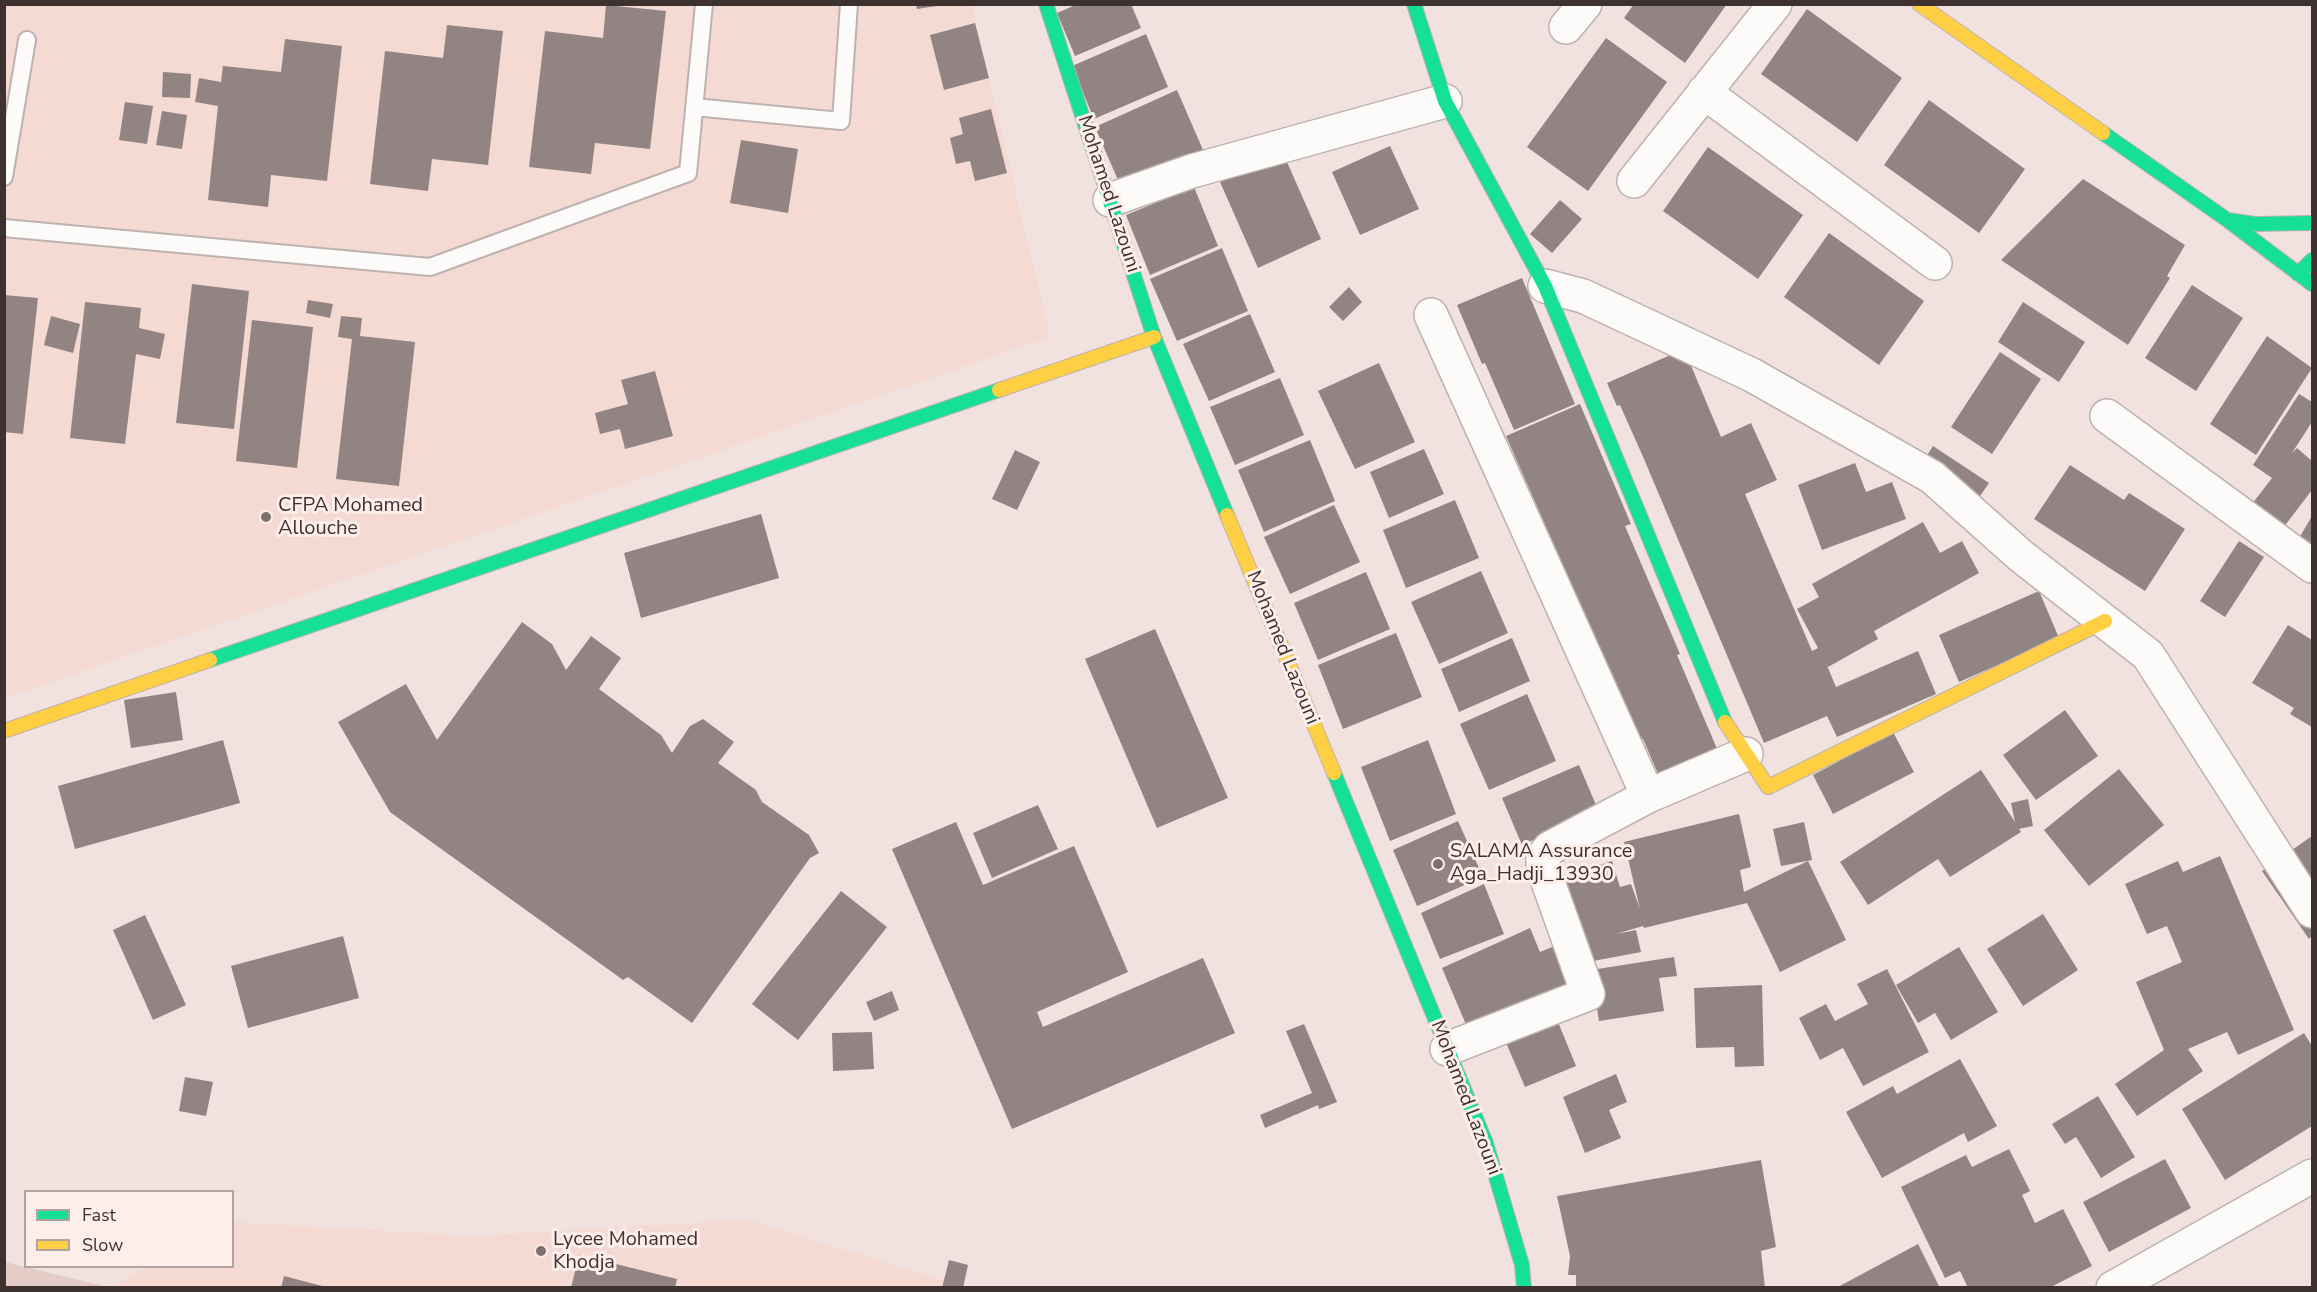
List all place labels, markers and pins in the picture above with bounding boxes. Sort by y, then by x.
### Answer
place label: CFPA Mohamed Allouche [278,494,423,541]
marker: CFPA Mohamed Allouche [259,510,273,524]
place label: SALAMA Assurance Aga_Hadji_13930 [1450,840,1632,887]
marker: SALAMA Assurance Aga_Hadji_13930 [1431,857,1445,871]
place label: Lycee Mohamed Khodja [553,1228,698,1275]
marker: Lycee Mohamed Khodja [534,1244,548,1258]

